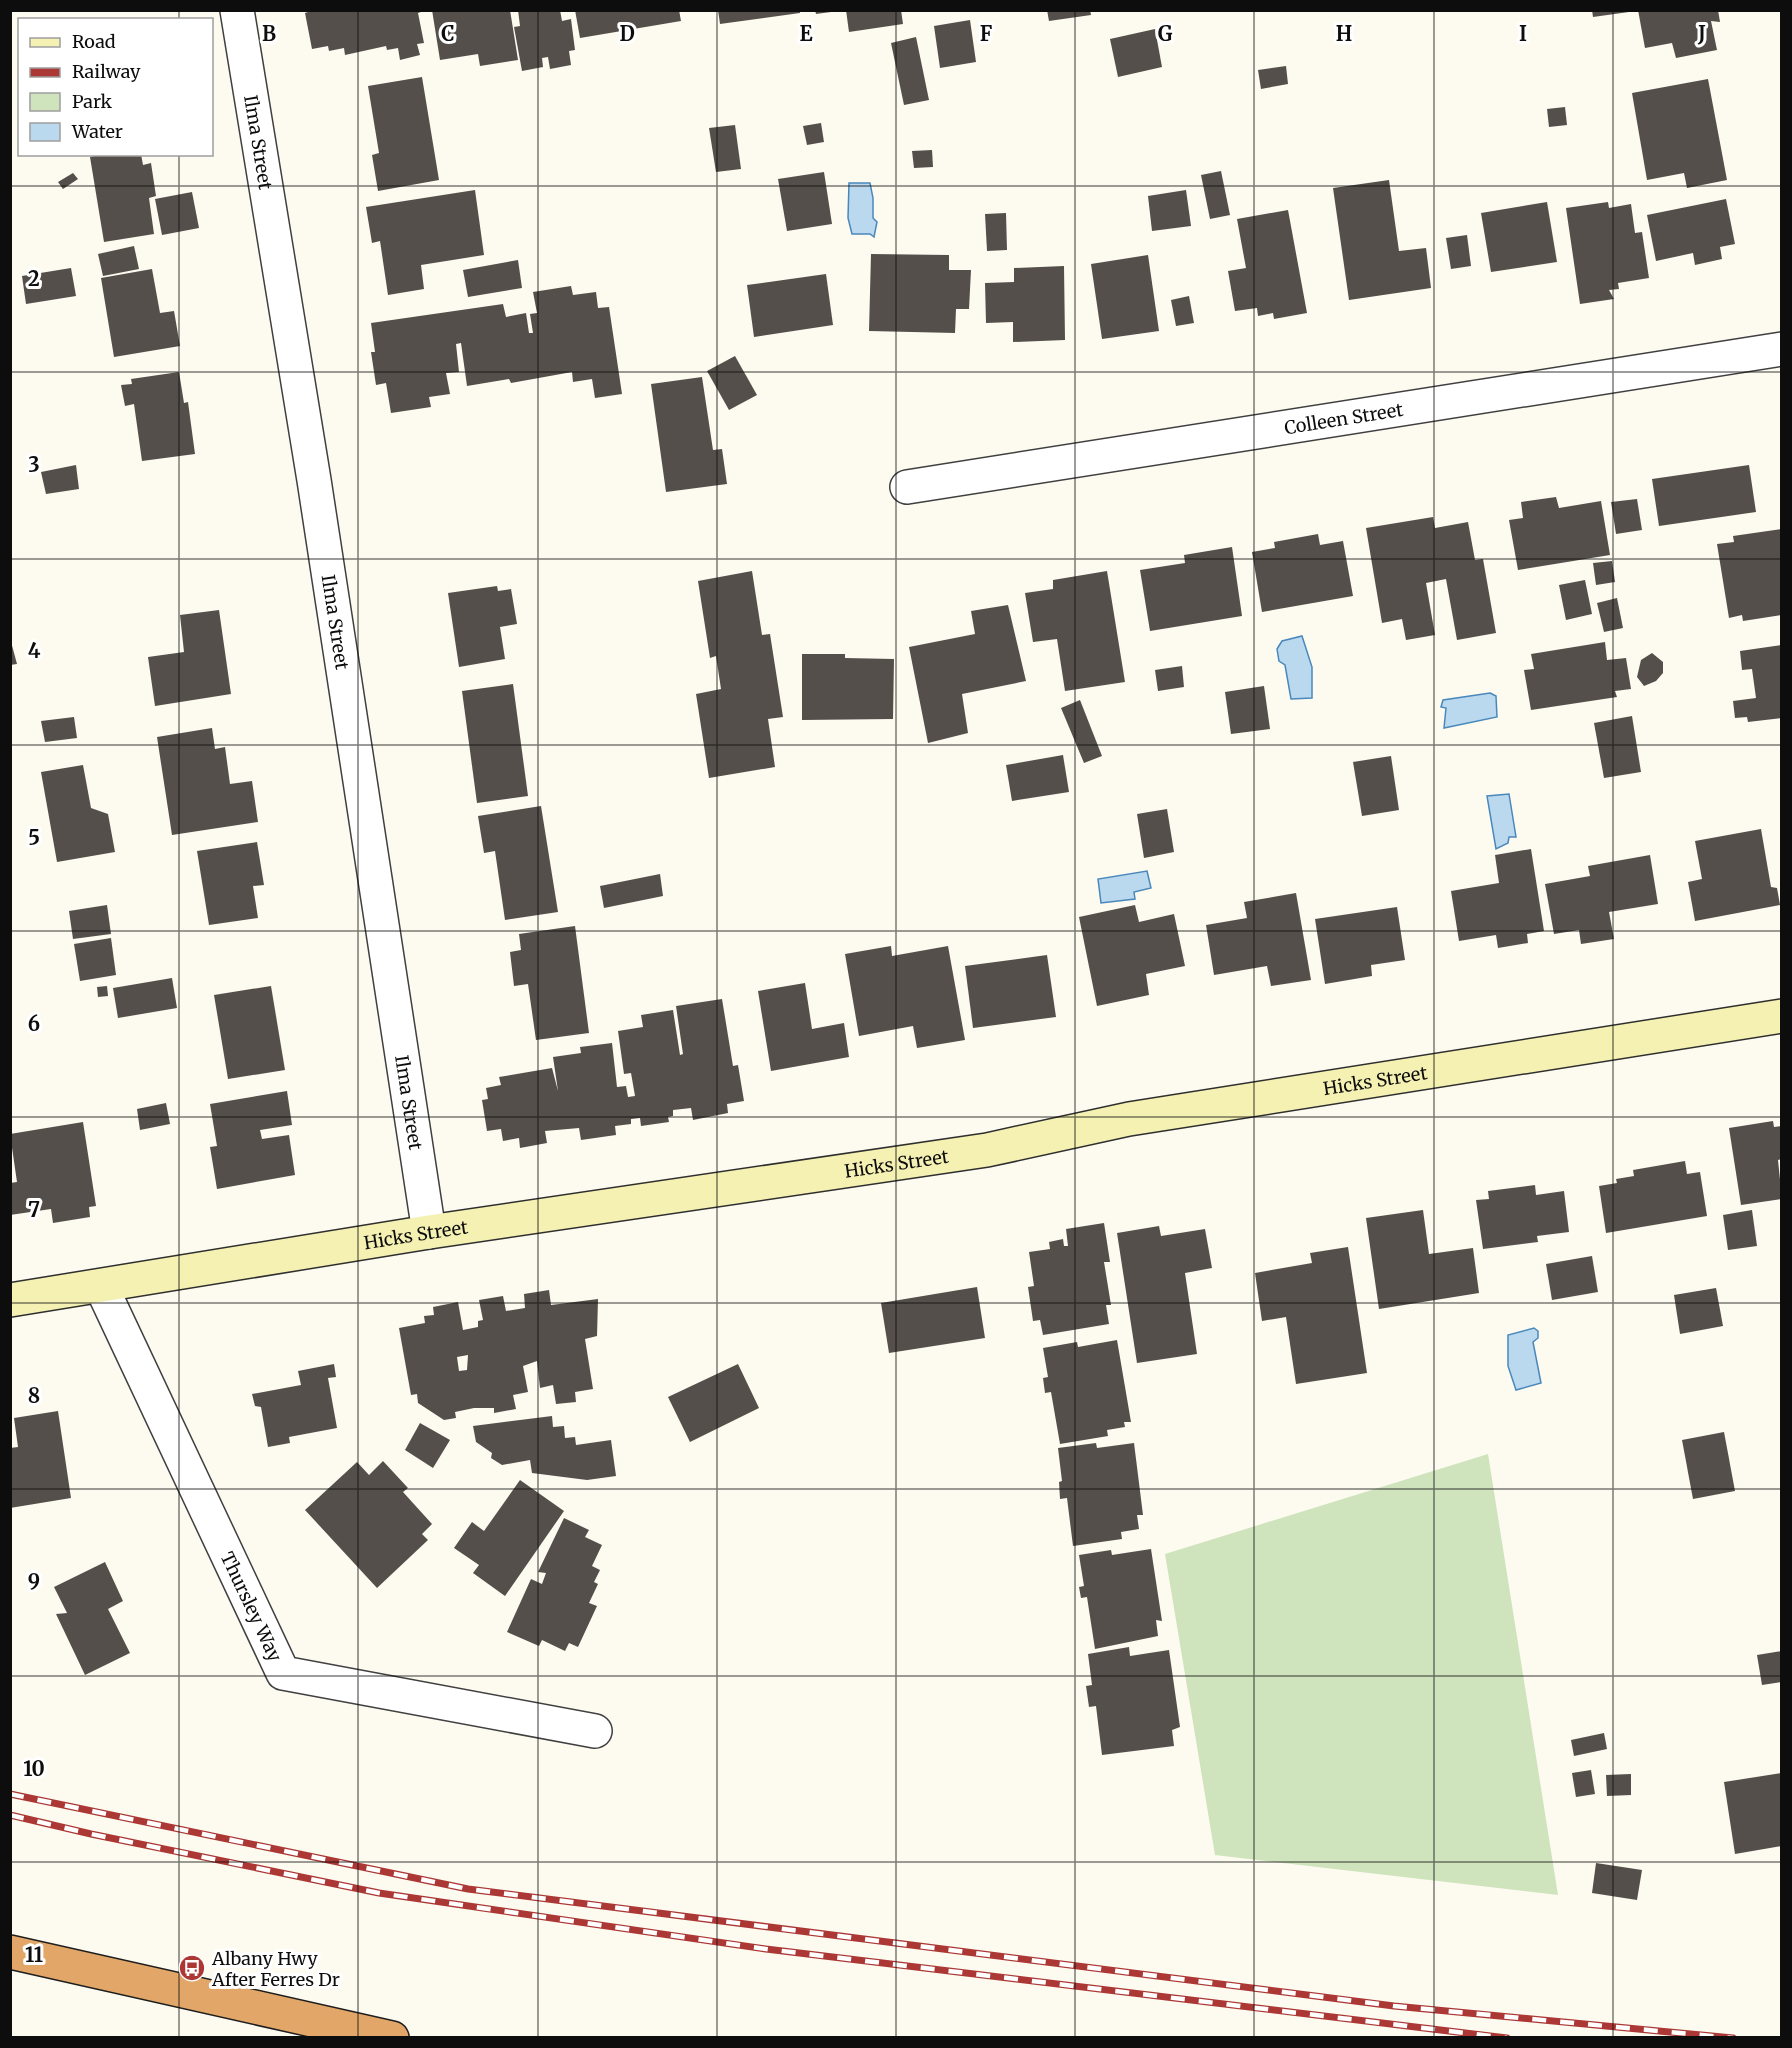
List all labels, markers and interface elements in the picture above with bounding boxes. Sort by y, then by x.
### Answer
legend [18,18,213,156]
text: B [262,21,276,46]
text: C [441,21,455,46]
text: D [619,21,635,46]
text: E [799,21,813,46]
text: F [980,21,993,46]
text: G [1158,21,1173,46]
text: H [1336,21,1352,46]
text: I [1519,21,1527,46]
text: J [1697,21,1706,46]
text: Road [72,30,116,53]
text: Railway [72,60,141,83]
text: Park [72,90,113,113]
street label: Ilma Street [240,93,278,191]
text: Water [71,120,123,143]
text: 2 [28,266,40,291]
street label: Colleen Street [1283,397,1405,439]
text: 3 [28,452,40,477]
street label: Ilma Street [317,573,354,671]
text: 4 [28,638,41,663]
text: 5 [28,825,40,850]
text: 6 [28,1011,40,1036]
street label: Ilma Street [391,1053,428,1152]
street label: Hicks Street [1321,1061,1429,1100]
street label: Hicks Street [843,1144,950,1182]
text: 7 [28,1197,40,1222]
street label: Hicks Street [362,1215,469,1254]
text: 8 [28,1383,40,1408]
street label: Thursley Way [216,1548,288,1665]
text: 9 [28,1569,40,1594]
text: 10 [23,1756,45,1781]
text: 11 [25,1942,43,1967]
place label: Albany Hwy After Ferres Dr [211,1947,340,1991]
bus stop icon: Albany Hwy After Ferres Dr [177,1953,207,1983]

